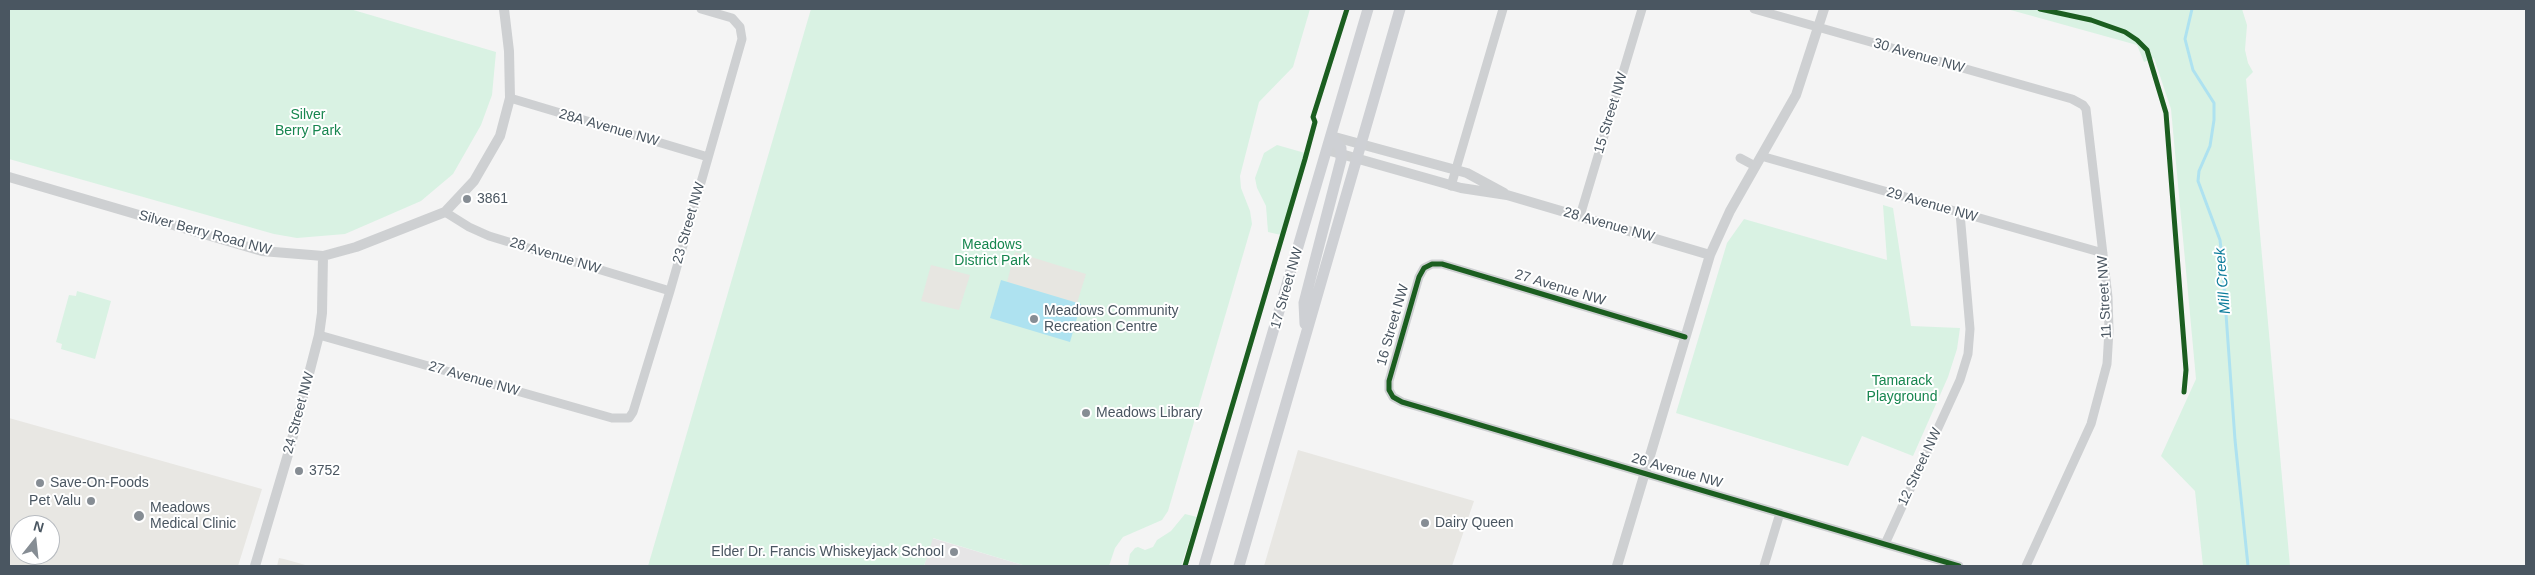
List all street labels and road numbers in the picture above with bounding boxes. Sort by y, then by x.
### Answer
street label: 30 Avenue NW [1872,35,1966,77]
street label: 15 Street NW [1591,70,1631,156]
street label: 28A Avenue NW [557,106,661,150]
street label: 23 Street NW [669,180,709,266]
street label: 29 Avenue NW [1885,184,1979,226]
street label: 28 Avenue NW [1562,204,1656,246]
street label: Silver Berry Road NW [137,207,273,259]
street label: 28 Avenue NW [508,234,602,278]
street label: 17 Street NW [1267,245,1307,331]
street label: 11 Street NW [2094,255,2116,339]
street label: 27 Avenue NW [1513,266,1607,310]
street label: 16 Street NW [1373,282,1413,368]
street label: 27 Avenue NW [427,358,521,400]
street label: 24 Street NW [280,370,318,456]
street label: 12 Street NW [1895,425,1945,509]
street label: 26 Avenue NW [1630,450,1724,492]

